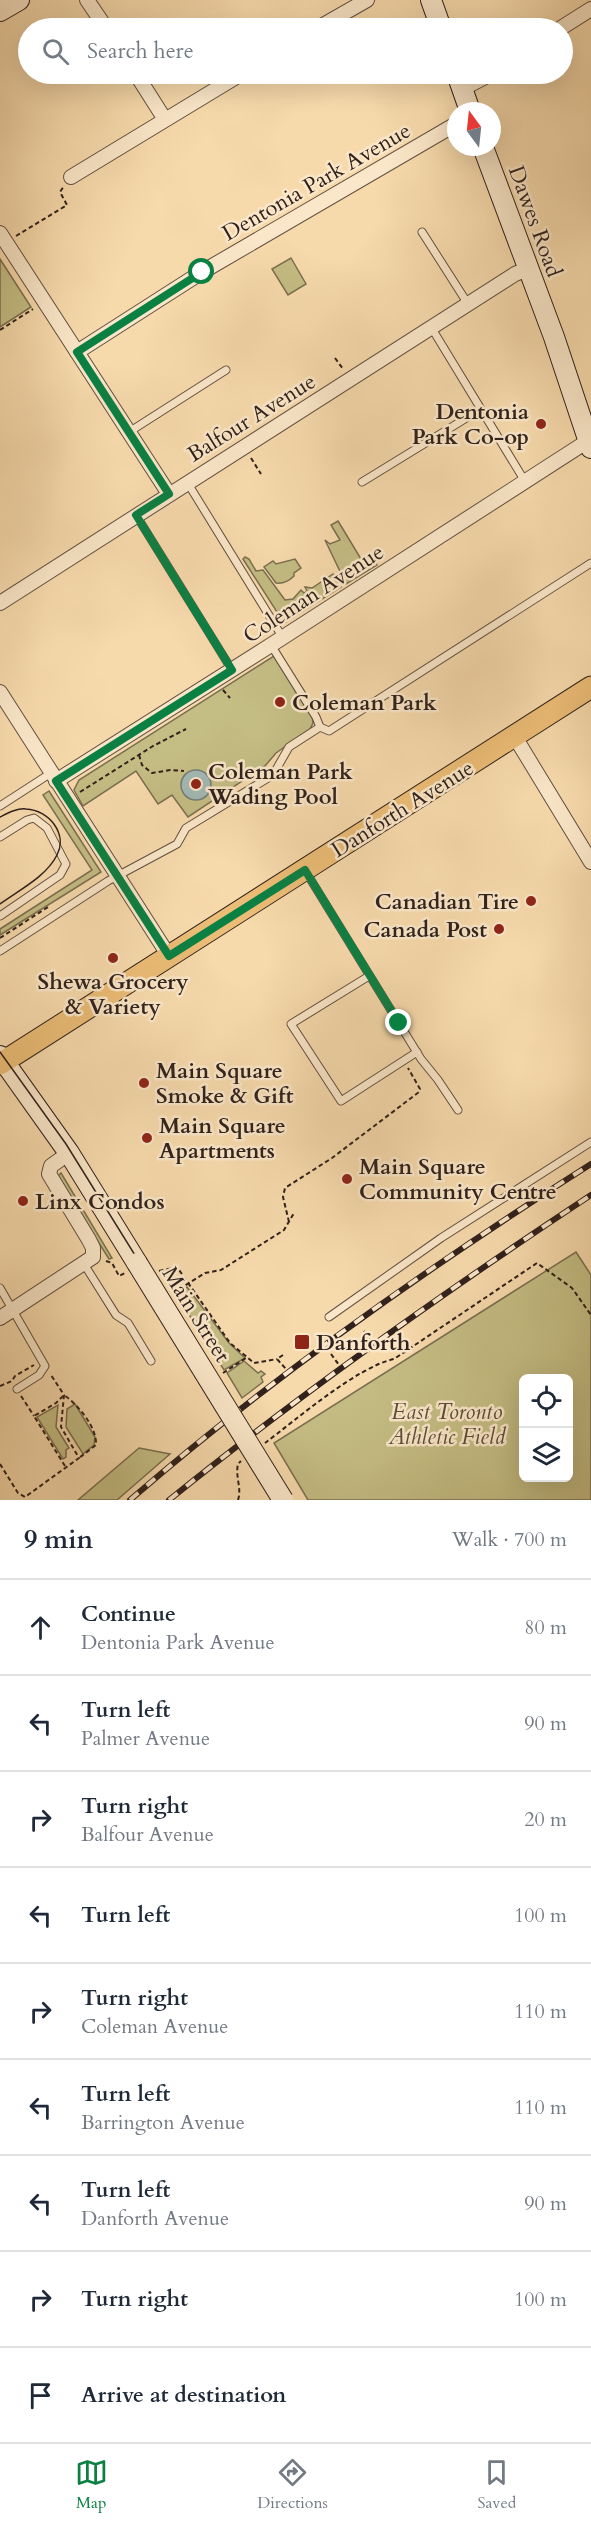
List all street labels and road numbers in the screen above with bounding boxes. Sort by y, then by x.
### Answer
street label: Dentonia Park Avenue [217,116,416,248]
street label: Dawes Road [501,161,569,282]
street label: Balfour Avenue [182,366,321,469]
street label: Coleman Avenue [237,537,390,651]
street label: Danforth Avenue [326,753,480,865]
street label: Main Street [155,1261,237,1368]

